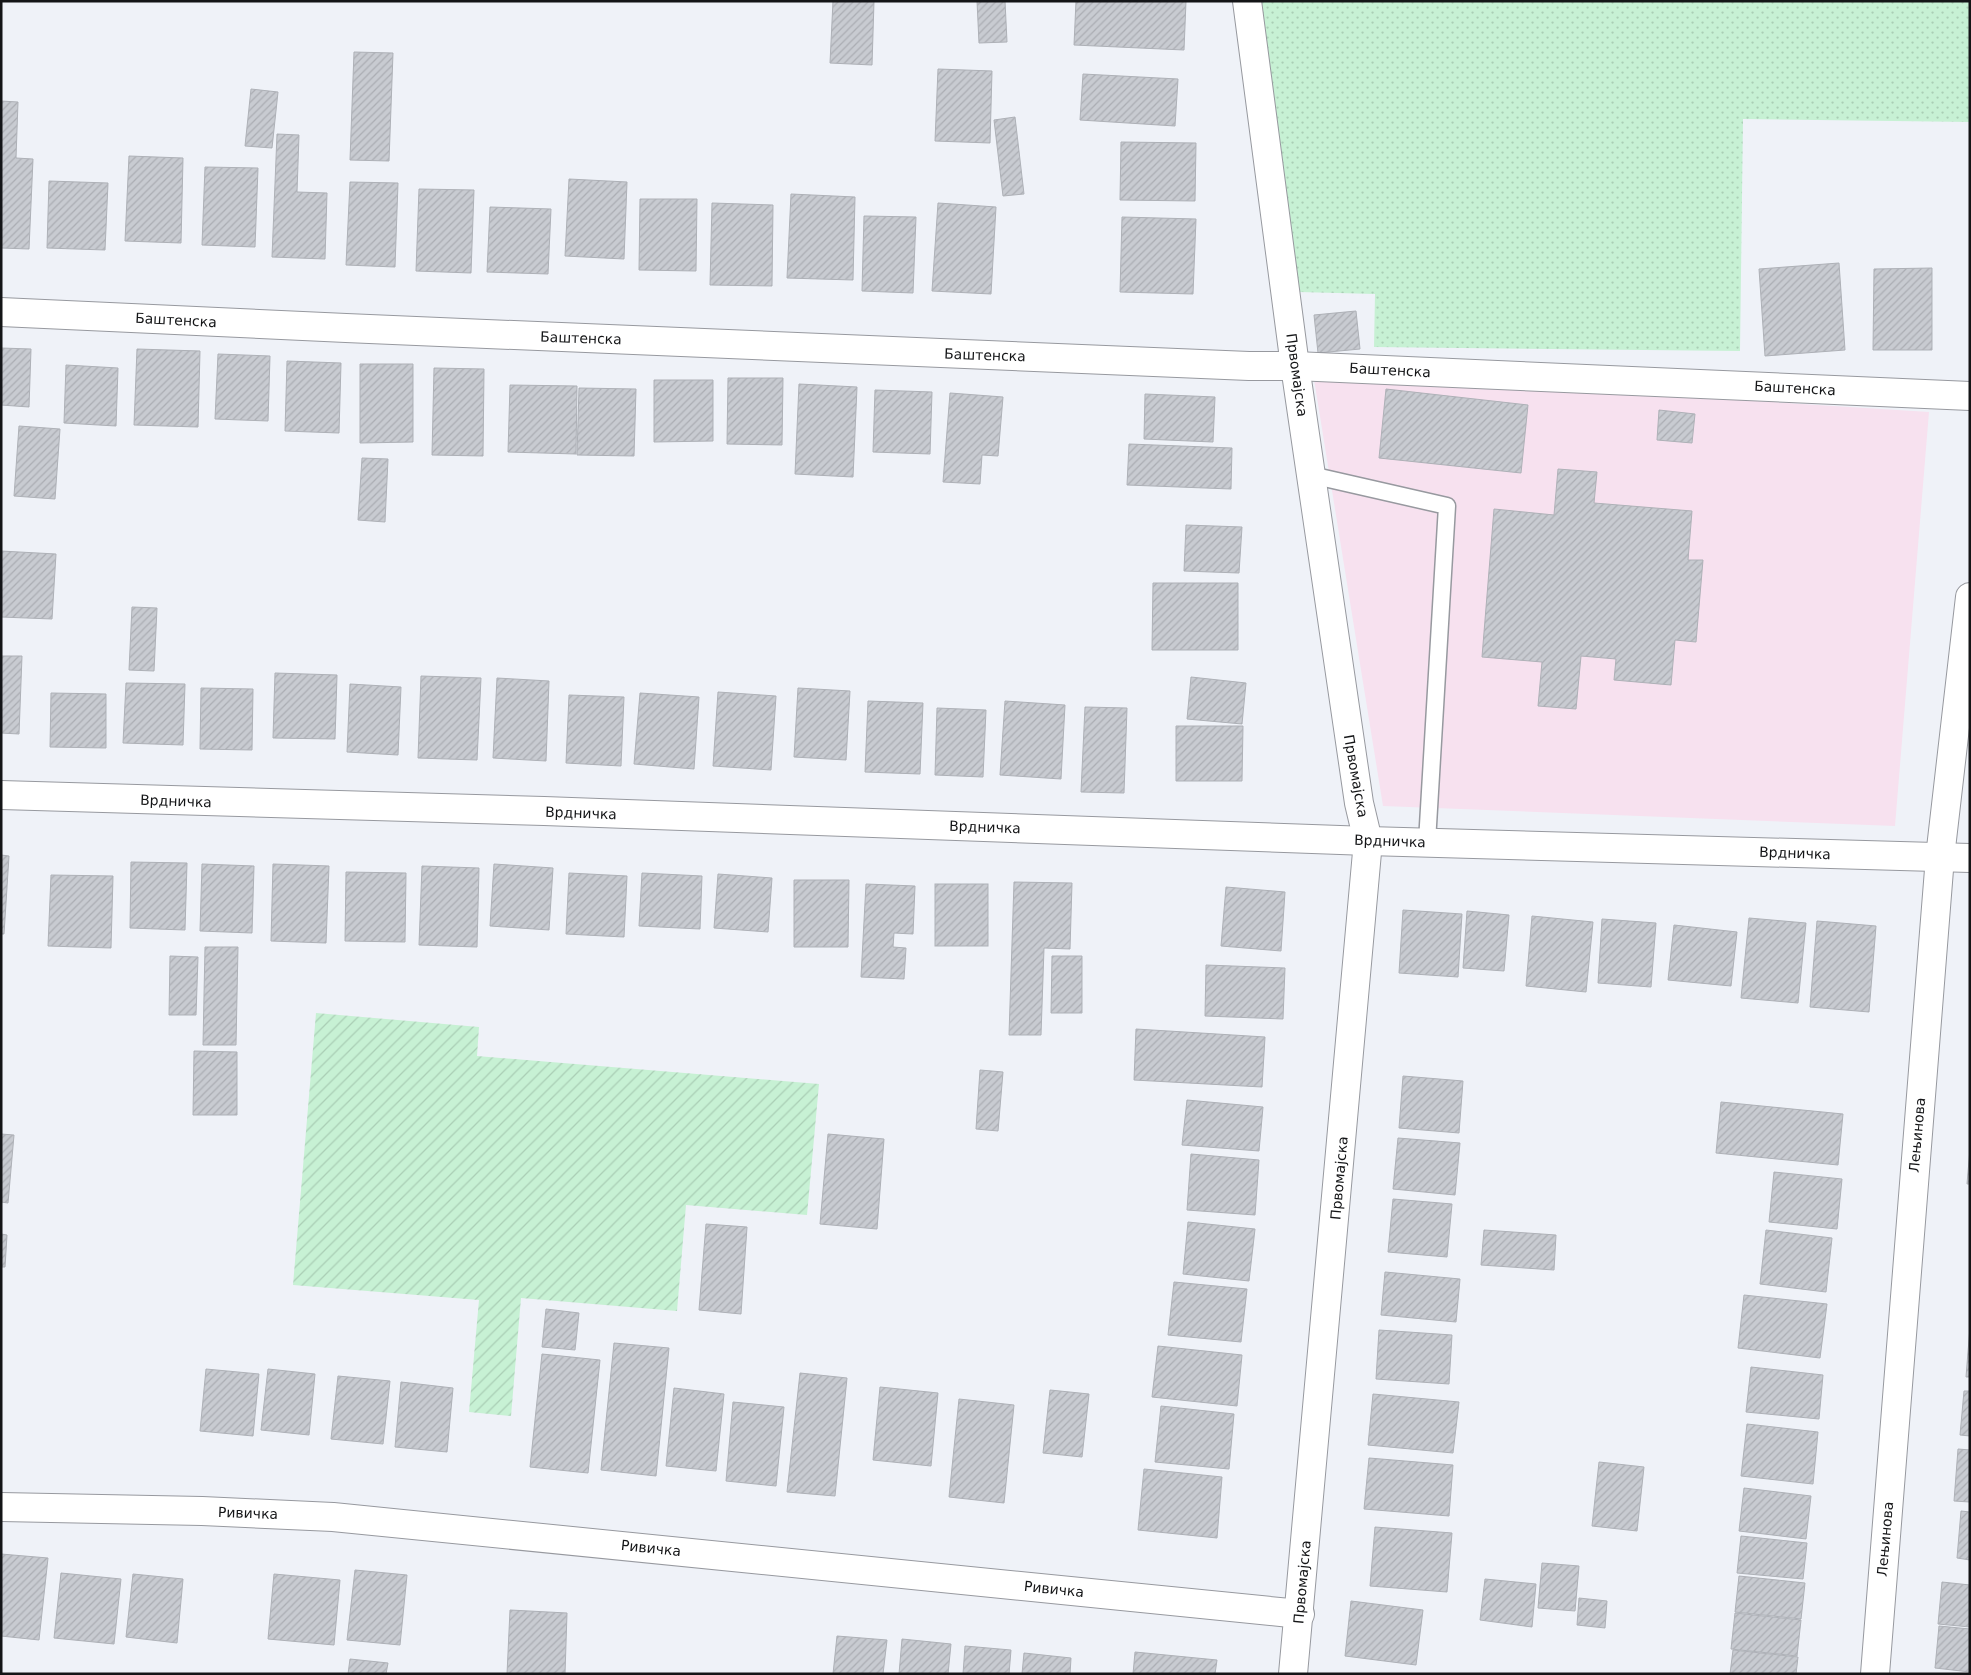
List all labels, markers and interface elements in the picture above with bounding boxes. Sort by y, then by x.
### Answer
street label: Баштенска [135,310,217,330]
street label: Баштенска [540,329,622,347]
street label: Првомајска [1283,332,1311,418]
street label: Баштенска [944,346,1026,364]
street label: Баштенска [1349,360,1431,380]
street label: Баштенска [1754,378,1836,398]
street label: Првомајска [1341,733,1371,819]
street label: Врдничка [140,792,212,810]
street label: Врдничка [545,804,617,822]
street label: Врдничка [949,818,1021,836]
street label: Врдничка [1354,832,1426,850]
street label: Врдничка [1759,844,1831,862]
street label: Лењинова [1906,1097,1928,1173]
street label: Првомајска [1327,1135,1351,1221]
street label: Лењинова [1874,1501,1896,1577]
street label: Ривичка [218,1504,278,1522]
street label: Ривичка [620,1537,682,1559]
street label: Првомајска [1290,1539,1314,1625]
street label: Ривичка [1023,1578,1085,1600]

